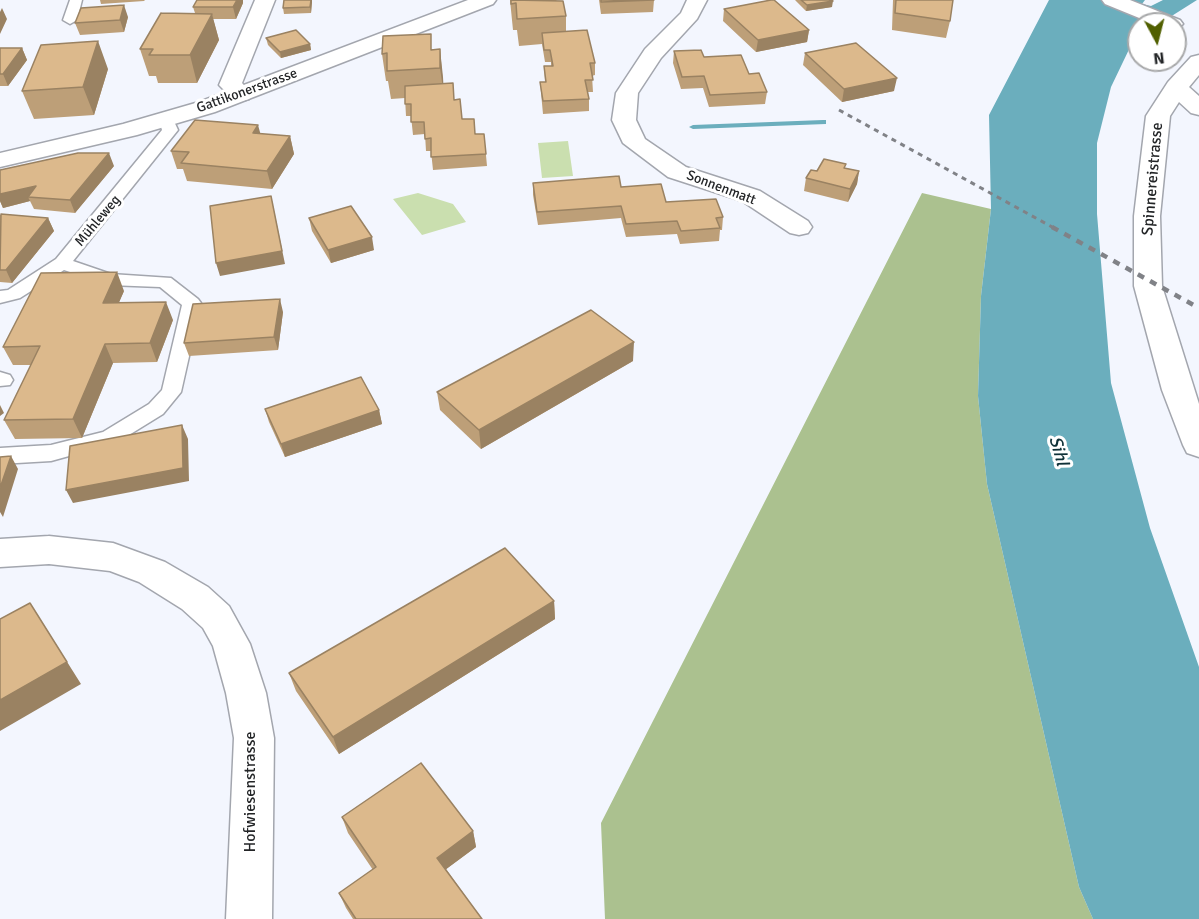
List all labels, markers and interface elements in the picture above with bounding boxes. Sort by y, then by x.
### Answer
north arrow [1127,12,1187,72]
text: N [1152,47,1166,68]
street label: Gattikonerstrasse [194,65,300,117]
street label: Spinnereistrasse [1138,122,1168,236]
street label: Sonnenmatt [684,167,758,209]
street label: Mühleweg [72,192,124,250]
water label: Sihl [1043,434,1073,468]
street label: Hofwiesenstrasse [241,731,261,853]

